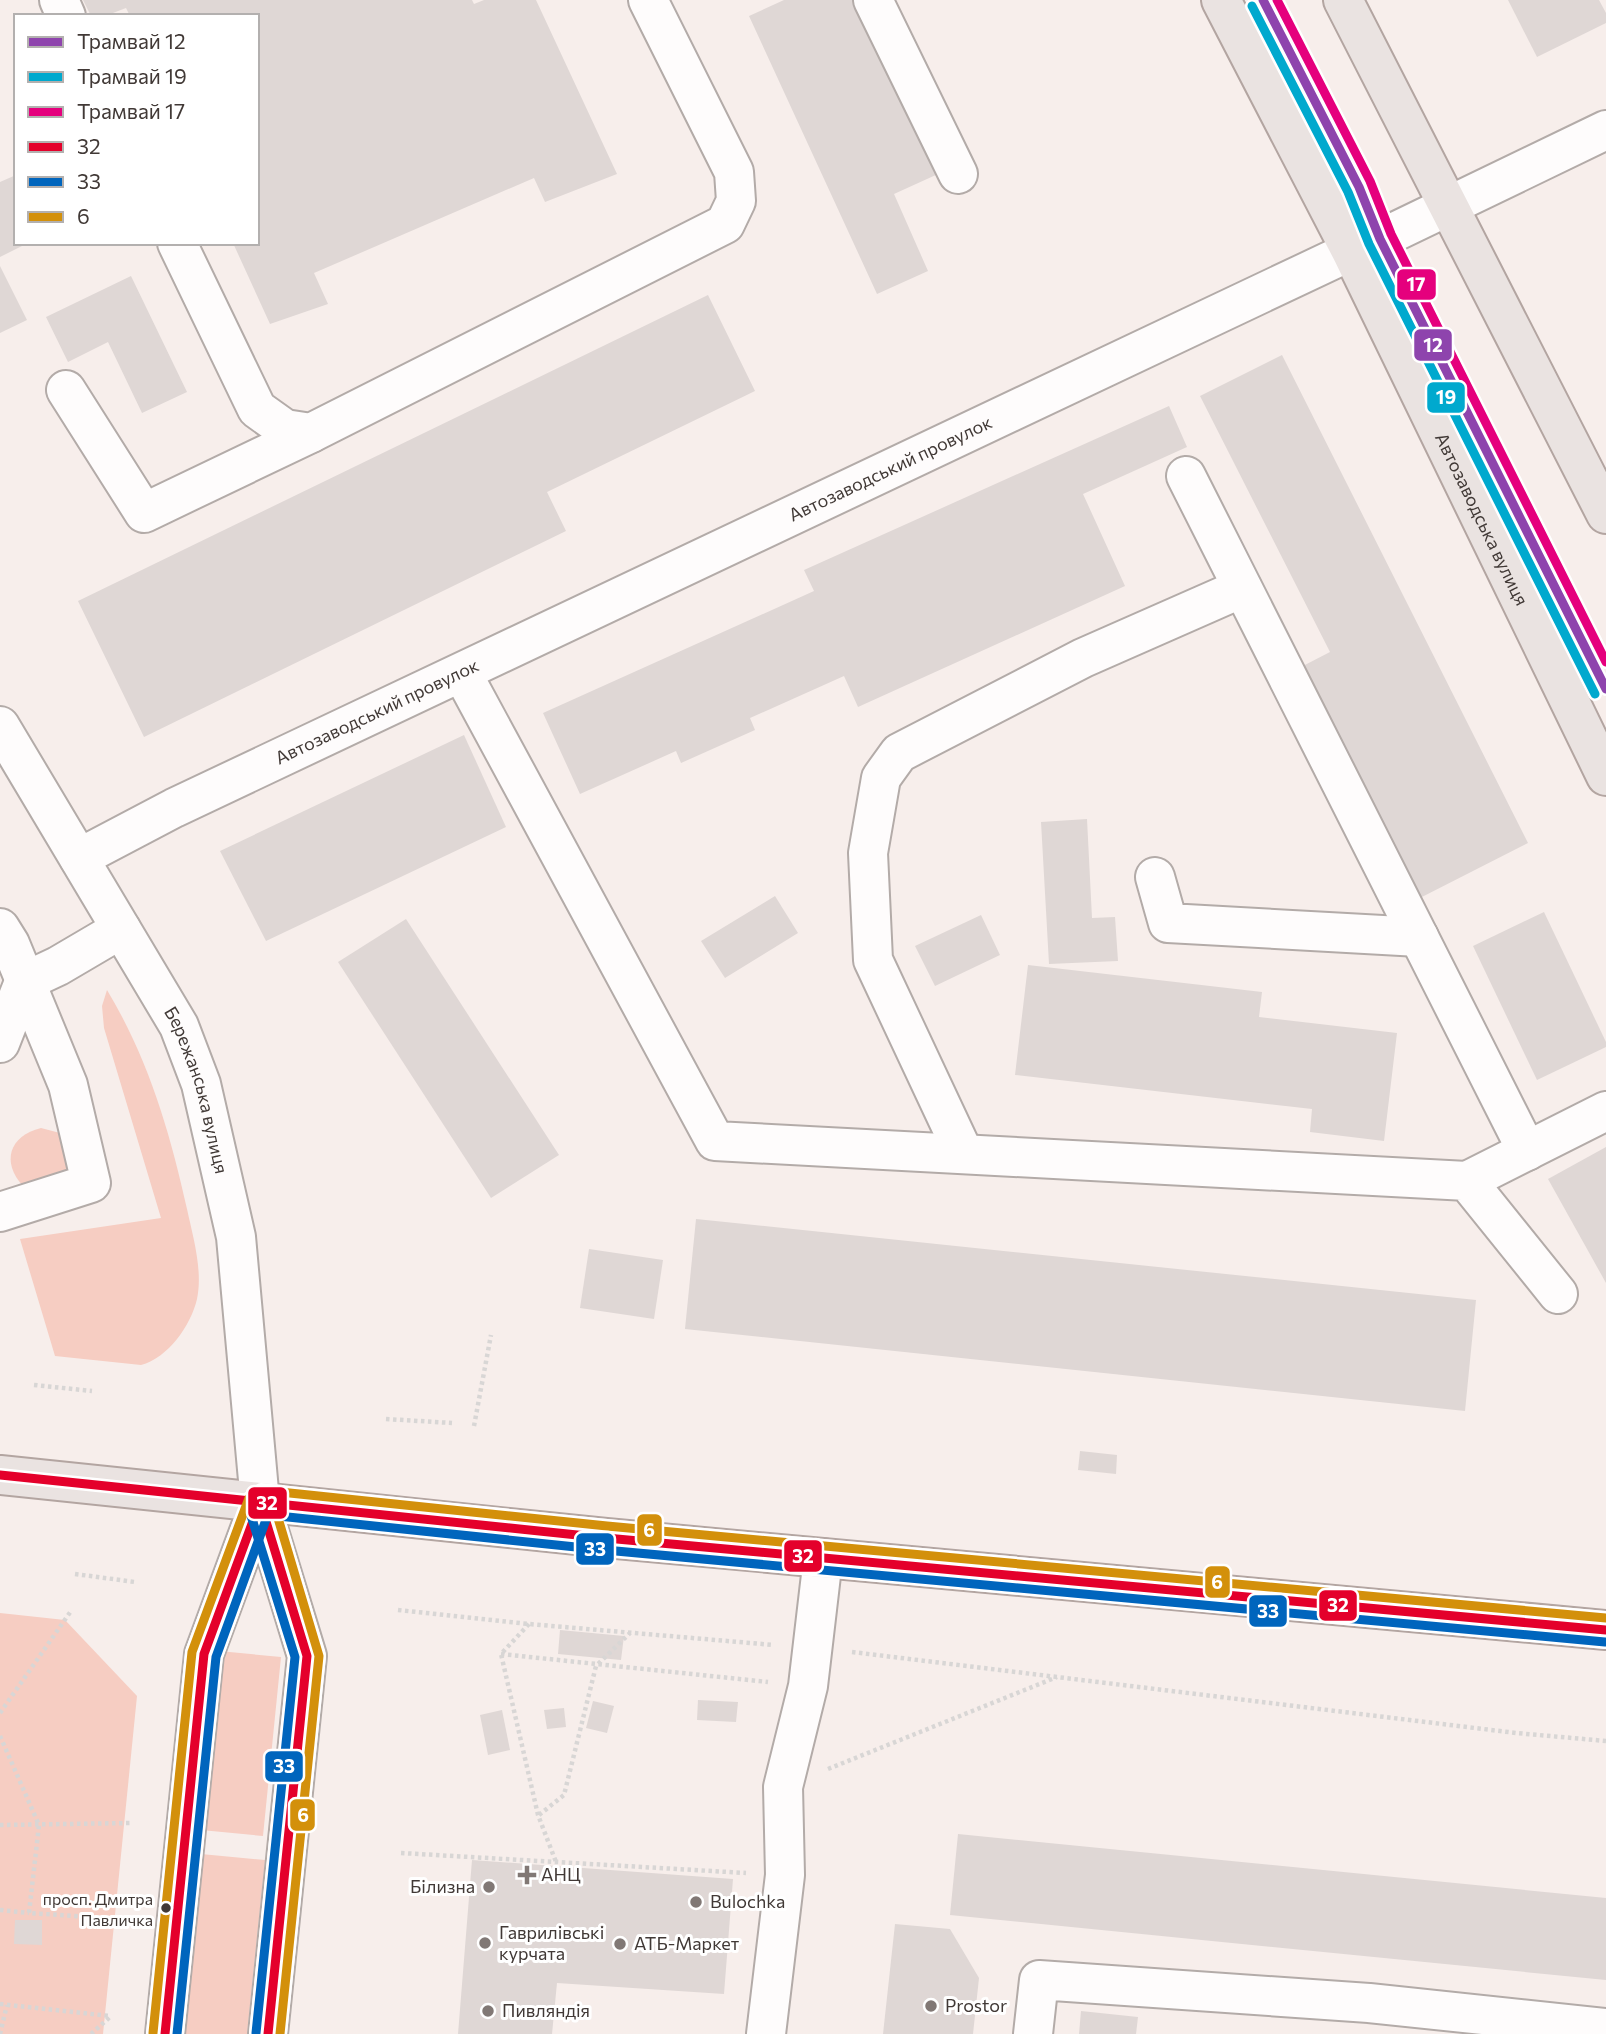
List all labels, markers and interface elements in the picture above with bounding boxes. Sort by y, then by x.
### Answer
legend [14,14,259,245]
text: Трамвай 12 [77,28,186,53]
text: Трамвай 19 [77,63,187,88]
text: Трамвай 17 [77,98,185,123]
text: 32 [77,133,101,158]
text: 33 [77,168,101,193]
text: 6 [77,203,90,228]
line badge: 17 [1396,268,1437,301]
text: 17 [1406,272,1426,295]
line badge: 12 [1413,328,1453,362]
text: 12 [1423,333,1443,356]
line badge: 19 [1426,381,1466,414]
text: 19 [1436,385,1456,408]
street label: Автозаводський провулок [785,410,996,526]
street label: Автозаводська вулиця [1431,429,1534,609]
street label: Автозаводський провулок [271,653,482,769]
street label: Бережанська вулиця [160,1002,233,1176]
line badge: 32 [247,1486,288,1520]
text: 32 [256,1491,278,1514]
line badge: 6 [636,1513,663,1547]
text: 6 [643,1518,655,1541]
line badge: 33 [575,1532,615,1566]
text: 33 [584,1537,606,1560]
line badge: 32 [783,1539,823,1573]
text: 32 [792,1544,814,1567]
line badge: 6 [1204,1565,1231,1599]
text: 6 [1211,1570,1223,1593]
line badge: 32 [1318,1589,1358,1622]
text: 32 [1327,1593,1349,1616]
line badge: 33 [1248,1594,1288,1628]
text: 33 [1257,1599,1279,1622]
line badge: 33 [264,1750,304,1783]
text: 33 [273,1754,295,1777]
line badge: 6 [289,1798,316,1832]
text: 6 [297,1803,309,1826]
place label: АНЦ [541,1863,581,1885]
marker: АНЦ [519,1867,535,1883]
place label: Білизна [410,1875,475,1897]
marker: Білизна [481,1879,497,1895]
place label: просп. Дмитра Павличка [43,1889,153,1929]
place label: Bulochka [710,1890,785,1912]
marker: Bulochka [688,1894,704,1910]
marker: просп. Дмитра Павличка [159,1901,173,1915]
place label: Гаврилівські курчата [499,1921,604,1964]
place label: АТБ-Маркет [634,1932,740,1954]
marker: Гаврилівські курчата [477,1935,493,1951]
marker: АТБ-Маркет [612,1936,628,1952]
place label: Prostor [945,1994,1007,2016]
marker: Prostor [923,1998,939,2014]
place label: Пивляндія [502,1999,590,2021]
marker: Пивляндія [480,2003,496,2019]

